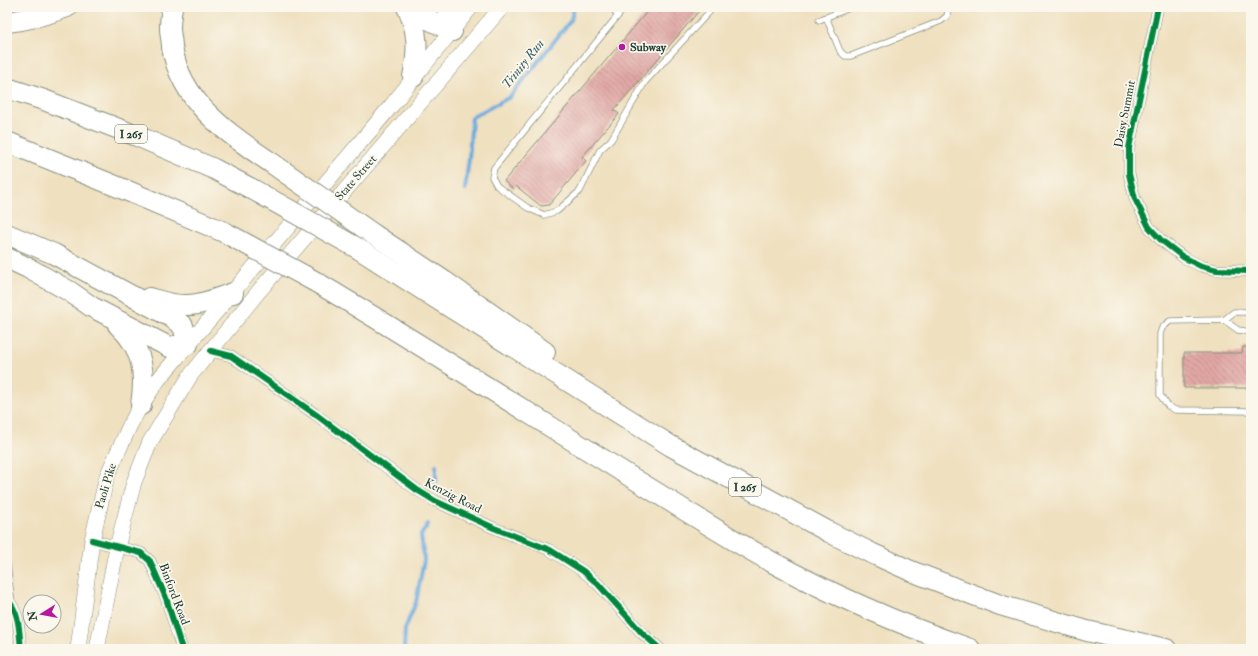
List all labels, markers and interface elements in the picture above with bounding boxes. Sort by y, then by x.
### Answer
water label: Trinity Run [498,36,548,92]
place label: Subway [630,40,667,55]
marker: Subway [617,42,627,52]
street label: Daisy Summit [1111,79,1139,149]
road number: I 265 [115,125,147,143]
street label: State Street [332,152,380,204]
street label: Paoli Pike [92,461,120,511]
street label: Kenzig Road [422,475,484,517]
road number: I 265 [729,478,761,496]
street label: Binford Road [155,561,193,627]
north arrow [22,594,62,634]
text: N [25,609,40,623]

